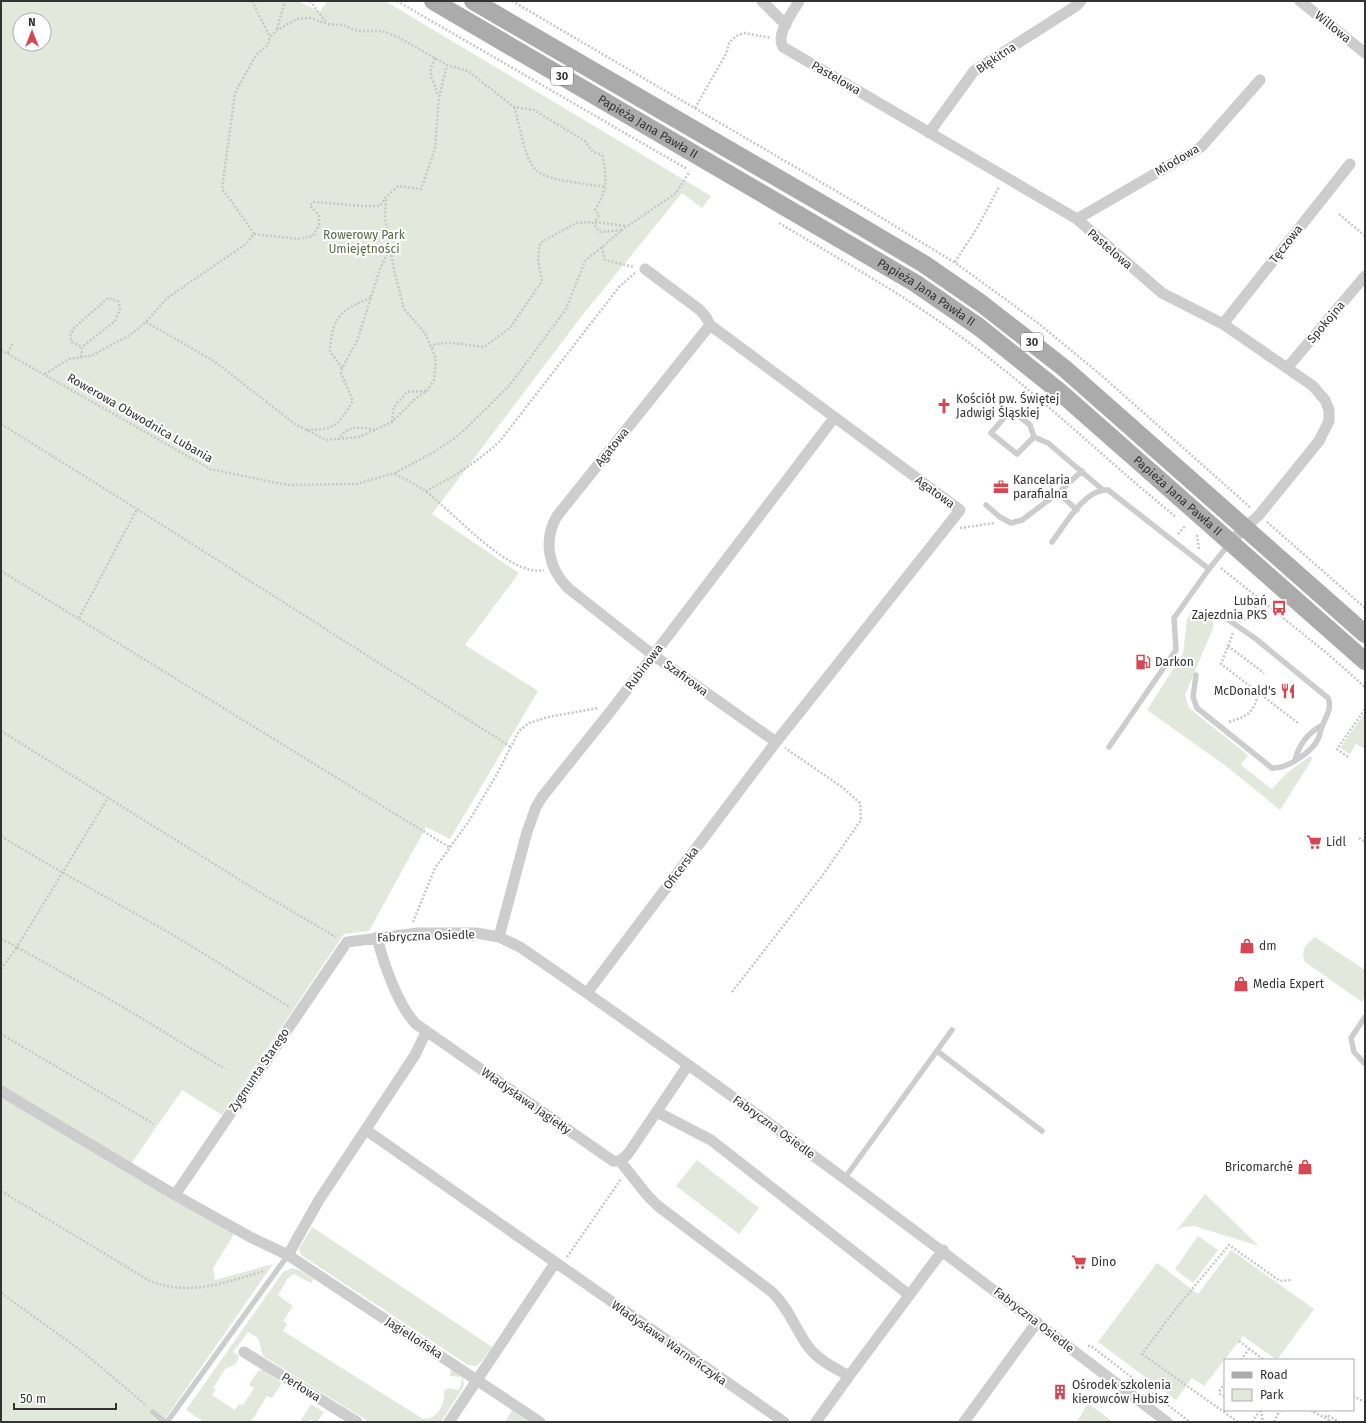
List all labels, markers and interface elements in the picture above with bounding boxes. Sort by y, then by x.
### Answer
street label: Willowa [1312,8,1354,46]
north arrow [12,12,52,52]
text: N [28,16,36,29]
street label: Błękitna [973,40,1019,76]
street label: Pastelowa [809,58,863,98]
road number: 30 [551,67,573,85]
street label: Papieża Jana Pawła II [595,92,700,161]
street label: Miodowa [1152,141,1202,179]
street label: Tęczowa [1267,222,1305,266]
street label: Pastelowa [1085,226,1135,272]
park label: Rowerowy Park Umiejętności [323,228,406,256]
street label: Papieża Jana Pawła II [875,256,978,329]
street label: Spokojna [1304,298,1348,346]
road number: 30 [1021,333,1043,351]
street label: Rowerowa Obwodnica Lubania [65,370,215,466]
place label: Kościół pw. Świętej Jadwigi Śląskiej [956,391,1059,420]
church icon: Kościół pw. Świętej Jadwigi Śląskiej [935,397,953,415]
street label: Agatowa [592,425,632,469]
street label: Papieża Jana Pawła II [1131,453,1225,539]
street label: Agatowa [912,473,958,511]
place label: Kancelaria parafialna [1013,473,1070,501]
office icon: Kancelaria parafialna [992,478,1010,496]
place label: Lubań Zajezdnia PKS [1192,594,1267,622]
bus stop icon: Lubań Zajezdnia PKS [1270,599,1288,617]
street label: Rubinowa [622,641,666,693]
fuel station icon: Darkon [1134,653,1152,671]
place label: Darkon [1155,655,1194,669]
street label: Szafirowa [661,657,711,699]
restaurant icon: McDonald's [1279,682,1297,700]
place label: McDonald's [1214,684,1276,698]
supermarket icon: Lidl [1305,833,1323,851]
place label: Lidl [1326,835,1347,849]
street label: Oficerska [660,844,702,892]
street label: Fabryczna Osiedle [377,927,475,945]
shop icon: dm [1238,937,1256,955]
place label: dm [1259,939,1276,953]
shop icon: Media Expert [1232,975,1250,993]
place label: Media Expert [1253,977,1325,991]
street label: Zygmunta Starego [226,1026,292,1114]
street label: Władysława Jagiełły [478,1065,574,1137]
street label: Fabryczna Osiedle [730,1093,818,1161]
shop icon: Bricomarché [1296,1158,1314,1176]
place label: Bricomarché [1225,1160,1293,1174]
supermarket icon: Dino [1070,1253,1088,1271]
place label: Dino [1091,1255,1116,1269]
street label: Fabryczna Osiedle [991,1284,1077,1356]
street label: Władysława Warneńczyka [609,1298,729,1388]
street label: Jagiellońska [383,1314,445,1362]
legend [1224,1359,1354,1411]
text: Road [1260,1368,1288,1382]
street label: Perłowa [279,1370,323,1404]
place label: Ośrodek szkolenia kierowców Hubisz [1072,1378,1171,1406]
building icon: Ośrodek szkolenia kierowców Hubisz [1051,1383,1069,1401]
scale bar [14,1385,116,1411]
text: Park [1260,1388,1284,1402]
text: 50 m [20,1392,46,1406]

